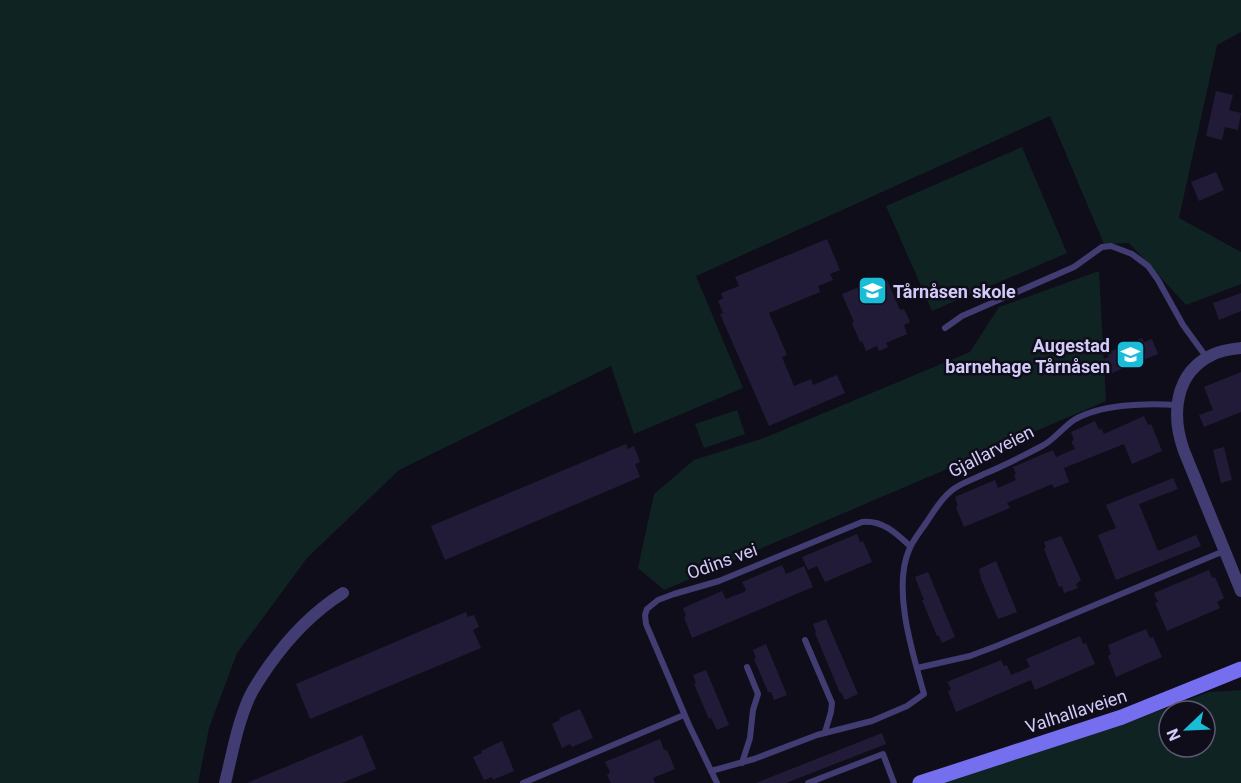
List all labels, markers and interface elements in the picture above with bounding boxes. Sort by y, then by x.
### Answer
school or university icon: Tårnåsen skole [856,275,888,307]
place label: Tårnåsen skole [893,281,1016,302]
place label: Augestad barnehage Tårnåsen [945,335,1110,377]
school or university icon: Augestad barnehage Tårnåsen [1115,339,1147,371]
street label: Gjallarveien [945,420,1037,482]
street label: Odins vei [684,539,760,583]
street label: Valhallaveien [1023,685,1129,737]
north arrow [1157,699,1217,759]
text: N [1163,726,1185,744]

